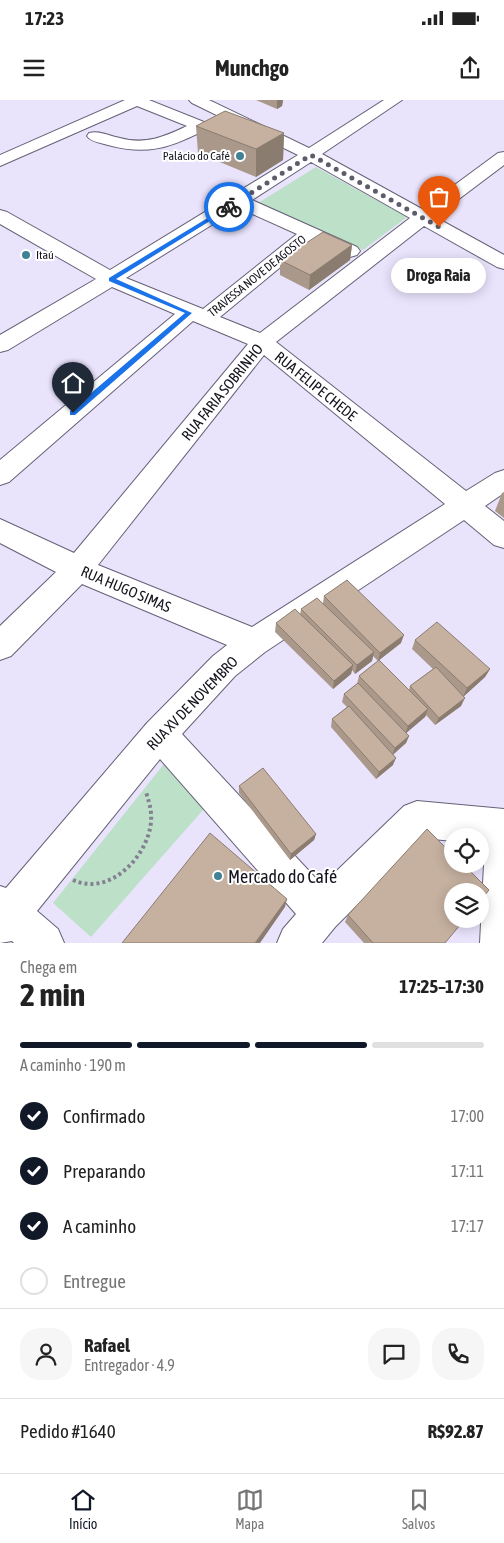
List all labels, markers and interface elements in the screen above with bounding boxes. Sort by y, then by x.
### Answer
text: 17:23 [25,7,64,29]
icon: menu [20,54,48,82]
icon: share [456,54,484,82]
text: Munchgo [215,55,289,81]
place label: Palácio do Café [163,149,230,163]
marker: Palácio do Café [234,150,246,162]
pin [418,176,460,227]
courier [204,182,254,232]
icon: bag [425,183,453,211]
icon: bike [215,193,243,221]
street label: TRAVESSA NOVE DE AGOSTO [205,232,309,320]
place label: Itaú [36,248,54,262]
marker: Itaú [20,249,32,261]
callout: Droga Raia [392,257,486,292]
text: Droga Raia [407,266,470,284]
street label: RUA FARIA SOBRINHO [178,340,266,444]
street label: RUA FELIPE CHEDE [272,348,361,425]
pin [52,362,94,413]
icon: home [59,369,87,397]
street label: RUA HUGO SIMAS [79,562,173,616]
street label: RUA XV DE NOVEMBRO [143,653,241,753]
map controls [444,828,489,928]
button: locate [444,828,489,873]
place label: Mercado do Café [228,866,337,887]
marker: Mercado do Café [212,870,224,882]
button: layers [444,883,489,928]
text: Chega em [20,958,77,976]
text: 17:25–17:30 [399,975,484,997]
text: 2 min [20,976,85,1013]
text: A caminho · 190 m [20,1056,126,1074]
icon: check [20,1102,48,1130]
text: Confirmado [63,1105,145,1127]
text: 17:00 [451,1107,484,1125]
icon: check [20,1157,48,1185]
text: Preparando [63,1160,146,1182]
text: 17:11 [451,1162,484,1180]
icon: check [20,1212,48,1240]
text: A caminho [63,1215,136,1237]
text: 17:17 [451,1217,484,1235]
text: Entregue [63,1270,126,1292]
button: person [20,1328,72,1380]
button: chat [368,1328,420,1380]
button: phone [432,1328,484,1380]
text: Rafael [84,1334,130,1356]
text: Entregador · 4.9 [84,1356,175,1374]
text: Pedido #1640 [20,1420,116,1442]
text: R$92.87 [427,1420,484,1442]
tab: Início [69,1486,97,1532]
tab: Mapa [235,1486,264,1532]
tab: Salvos [402,1486,435,1532]

